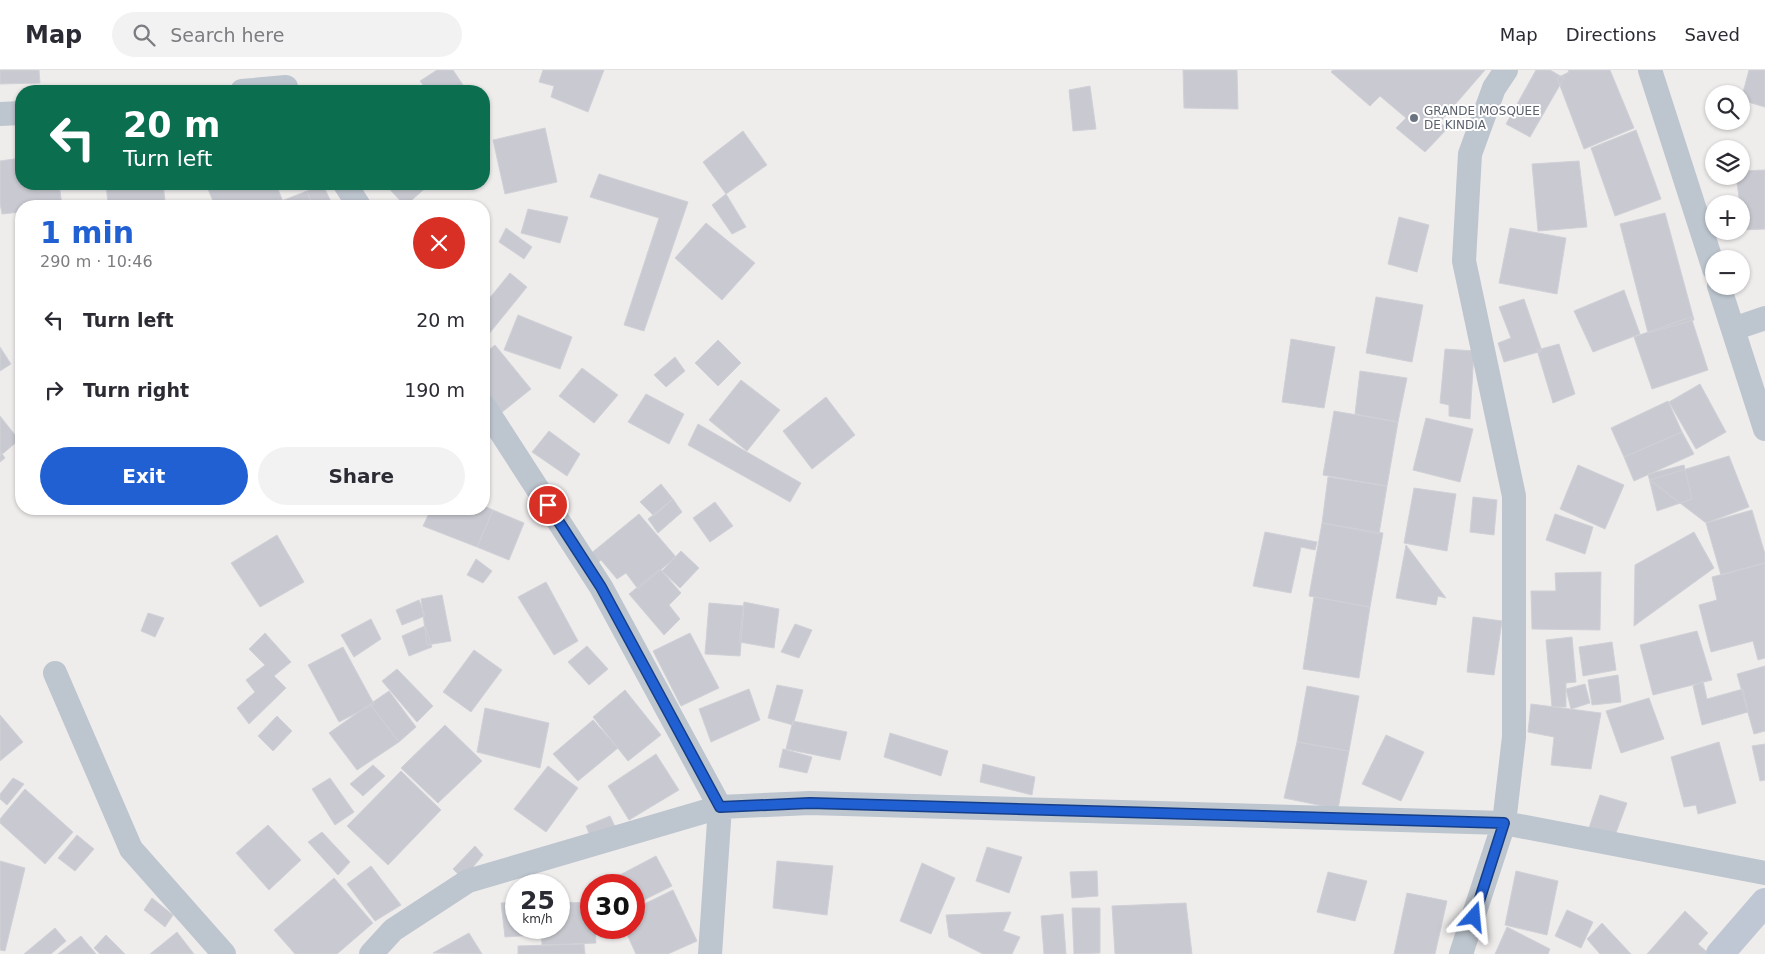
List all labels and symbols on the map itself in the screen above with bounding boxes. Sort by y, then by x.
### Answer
place label: GRANDE MOSQUEE DE KINDIA [1424,104,1540,132]
marker: GRANDE MOSQUEE DE KINDIA [1408,112,1420,124]
pin [527,484,569,526]
speed limit sign: 30 [580,874,645,939]
position arrow [1447,890,1499,942]

